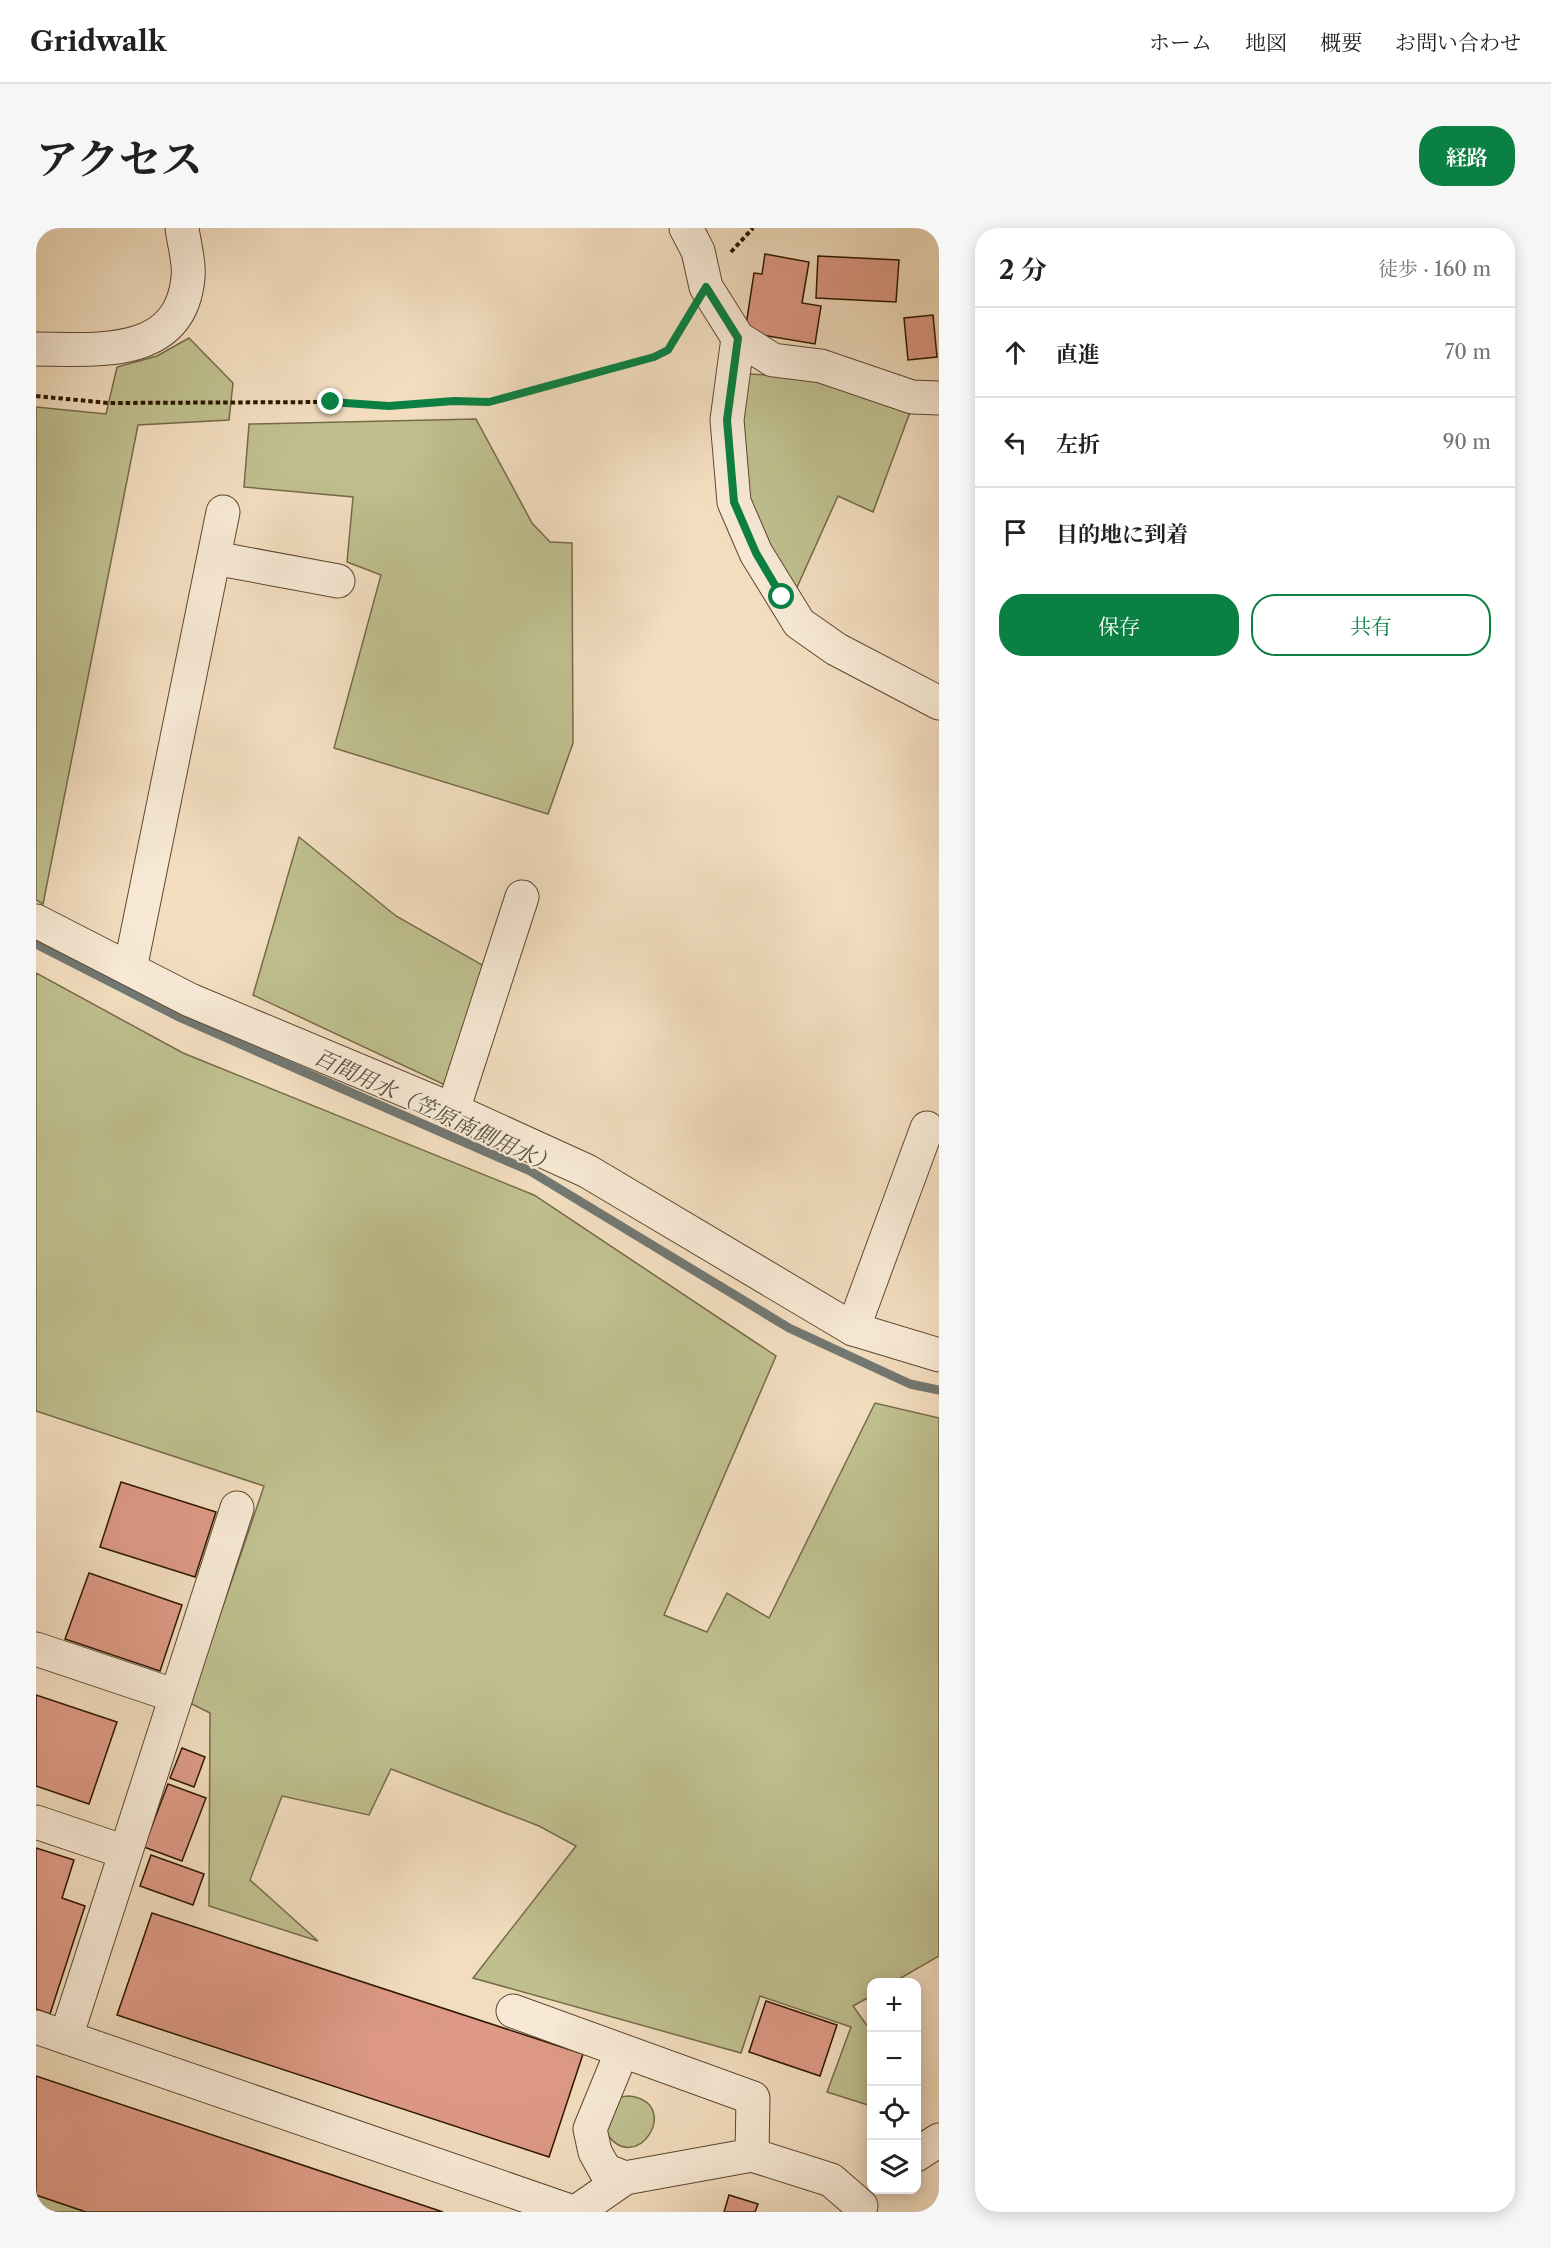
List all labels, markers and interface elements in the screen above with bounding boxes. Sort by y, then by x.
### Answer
text: Gridwalk [30,24,166,58]
text: ホーム [1149,30,1212,55]
text: 地図 [1245,30,1287,55]
text: 概要 [1320,30,1362,55]
text: お問い合わせ [1395,30,1521,55]
button: 経路 [1419,126,1515,186]
text: アクセス [36,133,203,185]
text: 2 分 [999,254,1047,286]
text: 徒歩 · 160 m [1378,257,1491,281]
icon: ahead [999,336,1032,369]
text: 70 m [1445,340,1491,364]
text: 直進 [1056,341,1100,368]
route end [317,388,343,414]
icon: left [999,426,1032,459]
text: 90 m [1443,430,1491,454]
text: 左折 [1056,431,1100,458]
icon: arrive [999,516,1032,549]
text: 目的地に到着 [1056,521,1188,548]
route start [768,583,794,609]
button: 保存 [999,594,1239,656]
button: 共有 [1251,594,1491,656]
water label: 百間用水（笠原南側用水） [310,1043,560,1179]
map controls [867,1978,921,2194]
button: + [867,1978,921,2032]
button: − [867,2032,921,2086]
button: locate [867,2086,921,2140]
button: layers [867,2140,921,2194]

